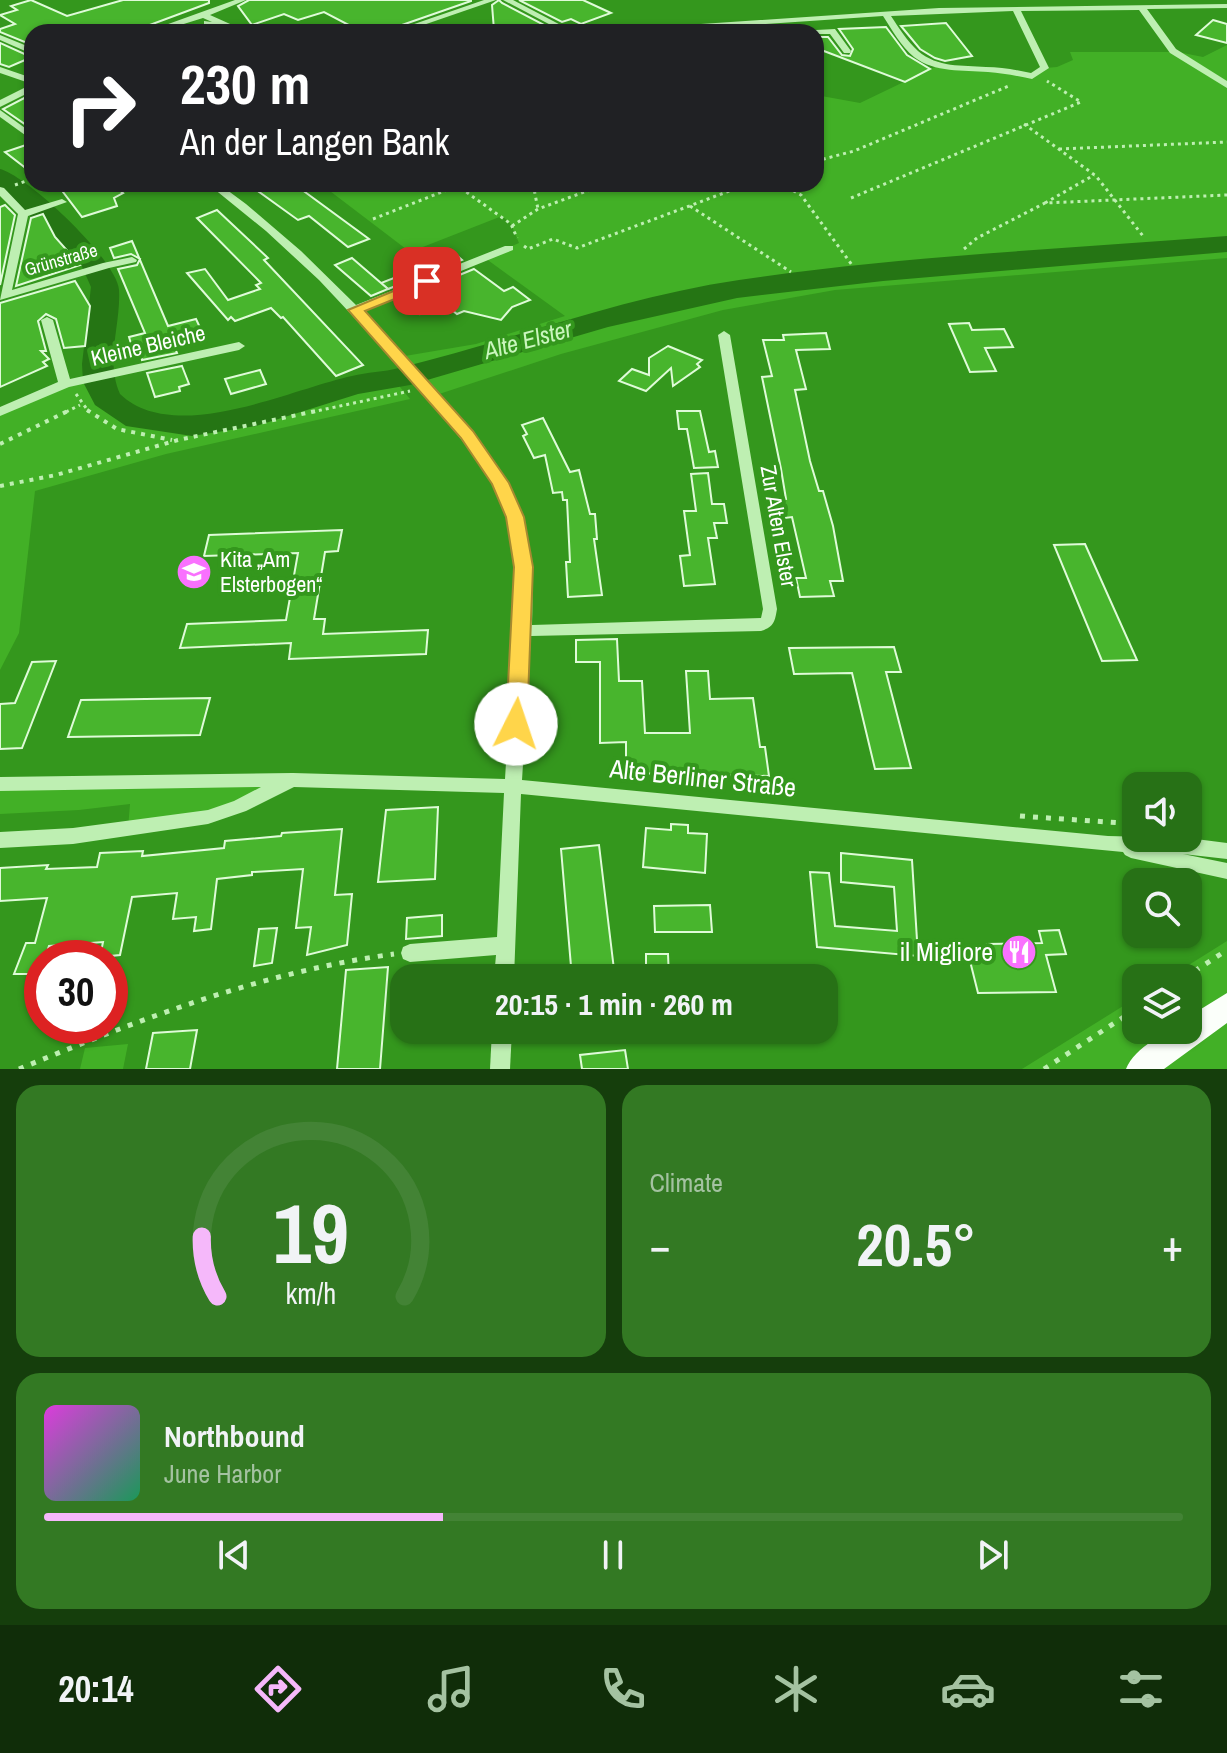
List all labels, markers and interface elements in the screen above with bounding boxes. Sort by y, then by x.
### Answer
text: 230 m [180,46,310,121]
icon: right [48,56,152,160]
text: An der Langen Bank [180,118,449,166]
street label: Grünstraße [22,237,100,282]
pin [393,247,461,315]
icon: arrive [405,259,449,303]
water label: Alte Elster [479,312,577,366]
street label: Kleine Bleiche [88,317,208,373]
street label: Zur Alten Elster [754,463,804,589]
place label: Kita „Am Elsterbogen“ [220,544,322,599]
school or university icon: Kita „Am Elsterbogen“ [175,553,213,591]
position arrow [474,682,558,766]
street label: Alte Berliner Straße [607,750,798,805]
map controls [1122,772,1202,1044]
button: sound [1122,772,1202,852]
button: search [1122,868,1202,948]
restaurant icon: il Migliore [1000,933,1038,971]
place label: il Migliore [899,934,993,969]
speed limit sign: 30 [24,940,128,1044]
button: layers [1122,964,1202,1044]
text: 20:15 · 1 min · 260 m [495,984,733,1024]
text: Climate [650,1165,723,1200]
text: 19 [273,1177,349,1289]
text: 20.5° [856,1204,976,1285]
text: − [650,1215,671,1275]
text: + [1162,1215,1183,1275]
text: km/h [285,1274,336,1313]
text: Northbound [164,1416,305,1456]
text: June Harbor [164,1456,281,1491]
icon: previous [212,1533,256,1577]
icon: pause [591,1533,635,1577]
icon: next [971,1533,1015,1577]
icon: directions [250,1661,306,1717]
icon: music [423,1661,479,1717]
icon: phone [595,1661,651,1717]
icon: climate [768,1661,824,1717]
icon: car [940,1661,996,1717]
icon: filters [1113,1661,1169,1717]
text: 20:14 [58,1665,134,1713]

